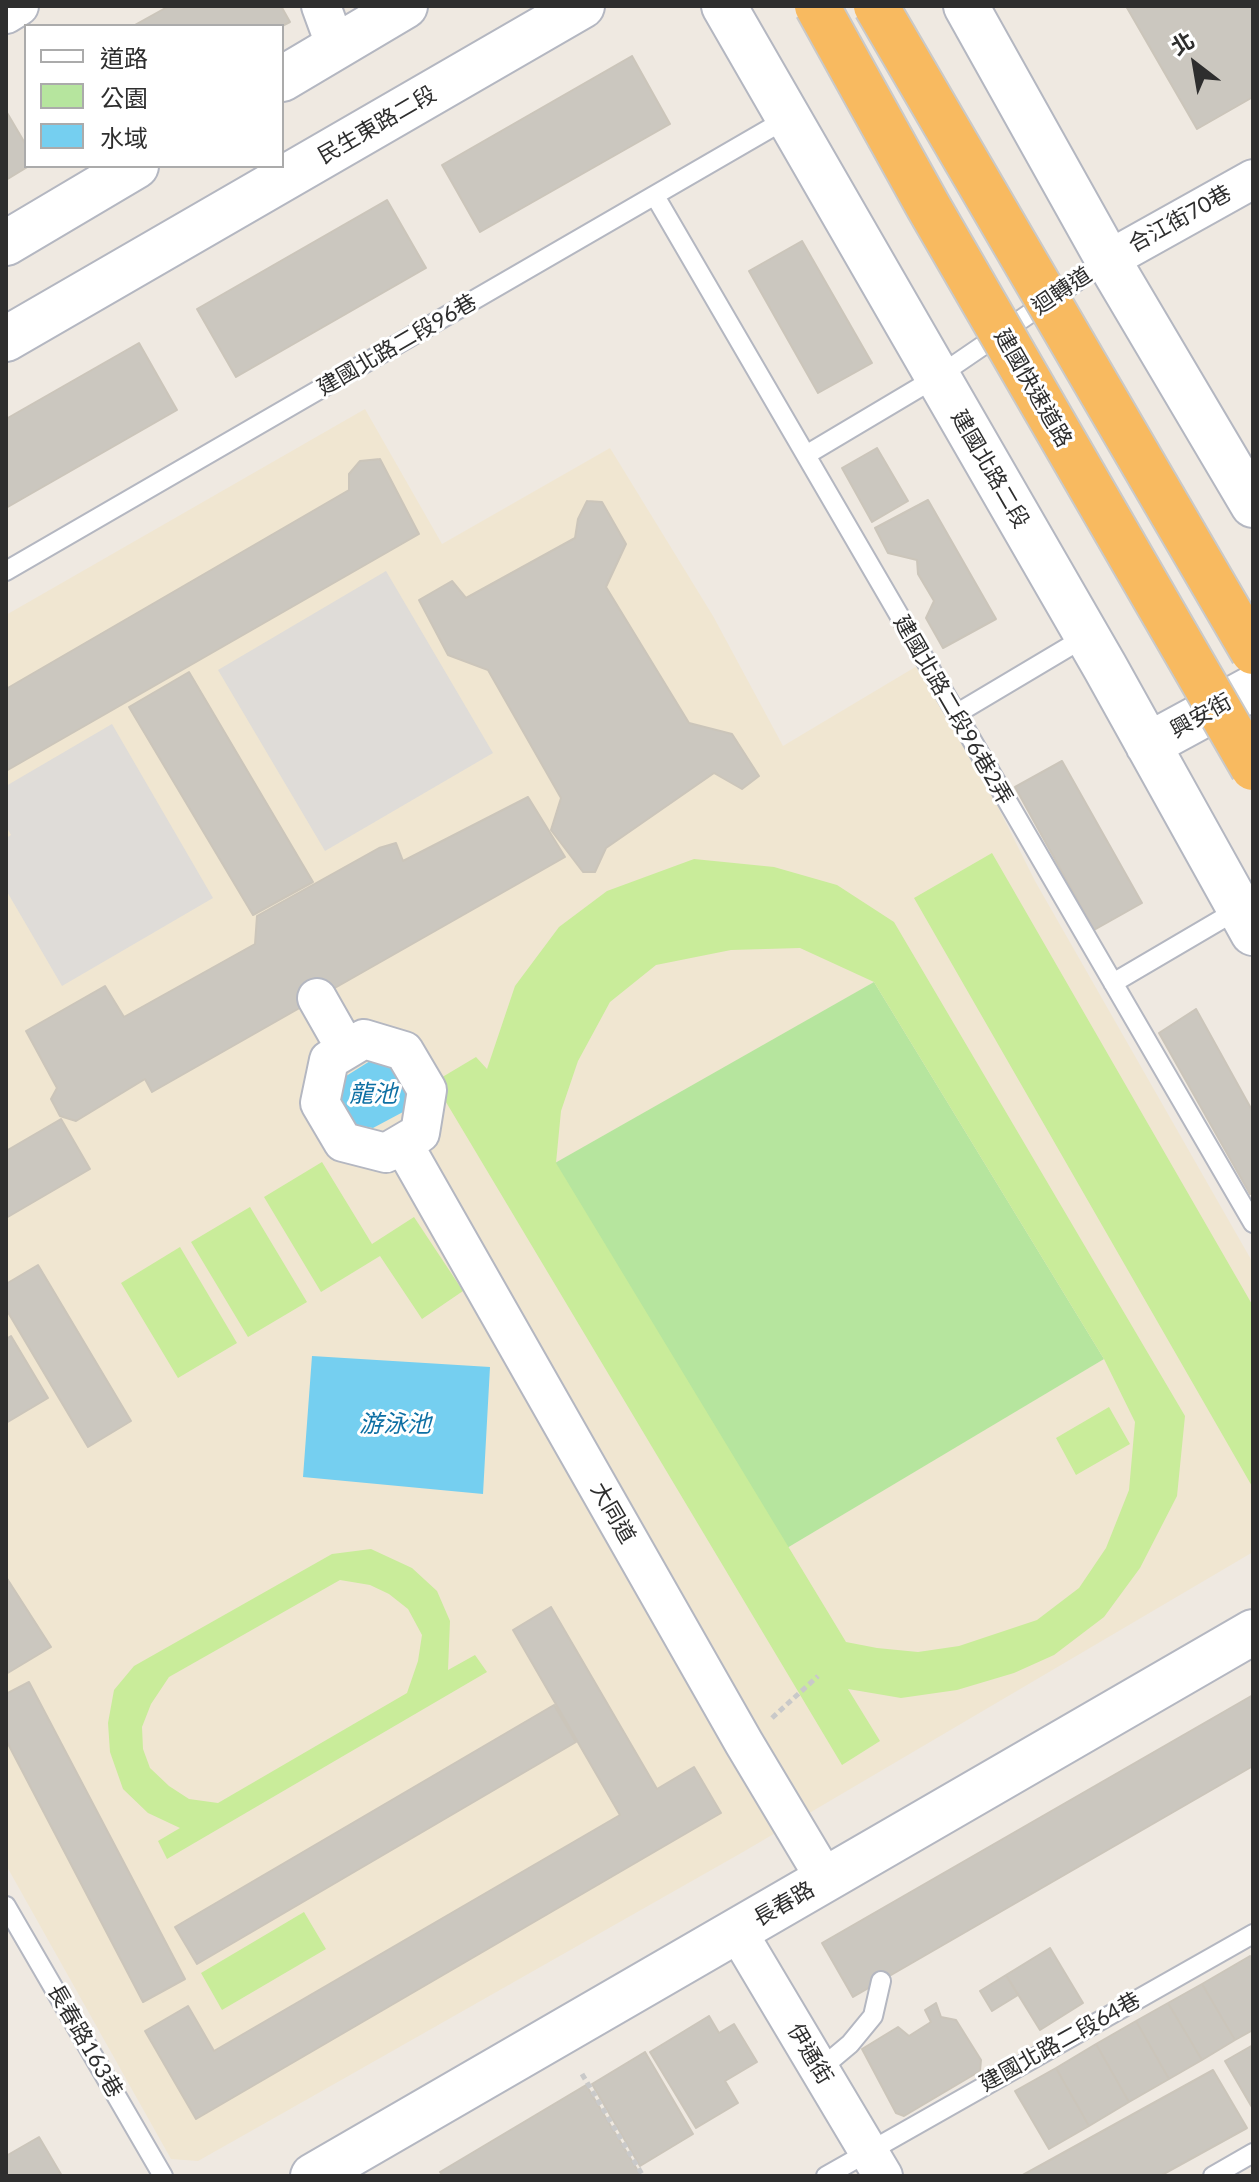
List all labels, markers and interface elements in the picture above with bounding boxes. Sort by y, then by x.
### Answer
legend [24,24,284,168]
north arrow [1155,24,1235,104]
text: 北 [1166,26,1199,60]
text: 道路 [100,43,148,72]
street label: 民生東路二段 [313,81,441,169]
text: 公園 [100,83,148,112]
text: 水域 [100,123,148,152]
street label: 合江街70巷 [1124,180,1236,258]
street label: 迴轉道 [1027,262,1097,320]
street label: 建國北路二段96巷 [313,289,481,401]
street label: 建國快速道路 [989,324,1077,452]
street label: 建國北路二段 [946,405,1034,533]
street label: 建國北路二段96巷2弄 [888,611,1018,809]
street label: 興安街 [1166,688,1236,744]
water label: 龍池 [349,1080,397,1108]
water label: 游泳池 [359,1410,431,1438]
street label: 大同道 [585,1478,641,1548]
street label: 長春路 [749,1876,819,1932]
street label: 長春路163巷 [42,1980,128,2102]
street label: 建國北路二段64巷 [975,1987,1145,2097]
street label: 伊通街 [782,2019,838,2089]

